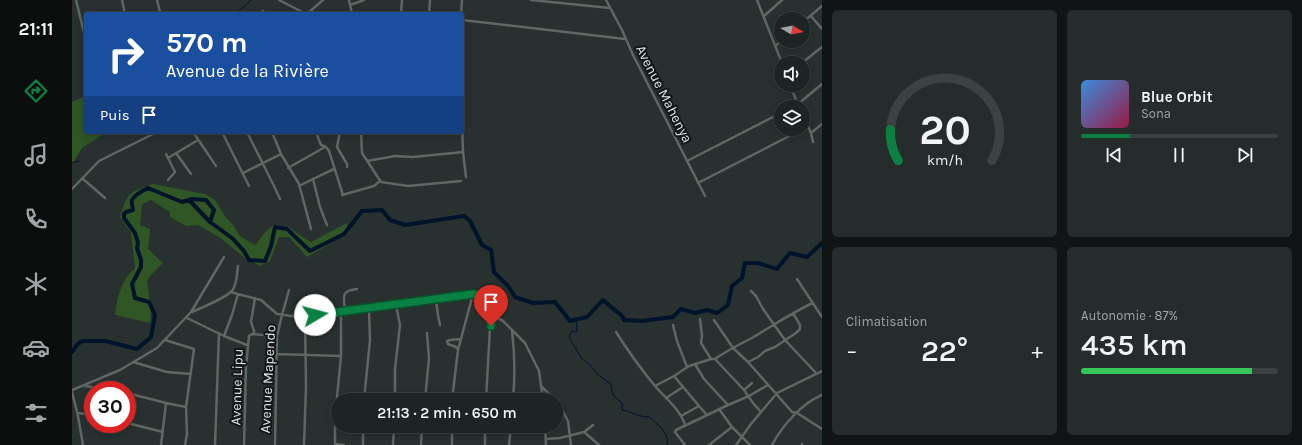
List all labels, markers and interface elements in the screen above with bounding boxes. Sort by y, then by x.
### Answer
north arrow [774,12,810,48]
map controls [774,12,810,136]
text: 21:11 [19,18,54,40]
text: 570 m [166,26,248,59]
icon: right [100,28,152,80]
street label: Avenue Mahenya [632,42,696,146]
button: sound [774,56,810,92]
text: Avenue de la Rivière [166,60,329,82]
icon: directions [22,77,50,105]
text: Blue Orbit [1141,88,1213,106]
button: layers [774,100,810,136]
icon: arrive [138,104,160,126]
text: Puis [100,106,130,124]
text: 20 [919,106,970,154]
text: Sona [1141,106,1171,121]
icon: music [22,141,50,169]
icon: previous [1103,144,1125,166]
icon: pause [1168,144,1190,166]
icon: next [1234,144,1256,166]
text: km/h [926,152,963,169]
icon: phone [22,205,50,233]
icon: climate [22,270,50,298]
pin [474,285,508,326]
icon: arrive [480,291,502,313]
position arrow [294,294,336,336]
text: Autonomie · 87% [1081,308,1178,323]
text: Climatisation [846,314,927,329]
street label: Avenue Mapendo [257,324,279,434]
text: 435 km [1081,327,1188,363]
text: 22° [921,333,968,369]
icon: car [22,334,50,362]
text: − [846,338,858,364]
text: + [1031,338,1043,364]
street label: Avenue Lipu [227,348,247,426]
speed limit sign: 30 [84,381,136,433]
icon: filters [22,399,50,427]
text: 21:13 · 2 min · 650 m [377,404,517,422]

